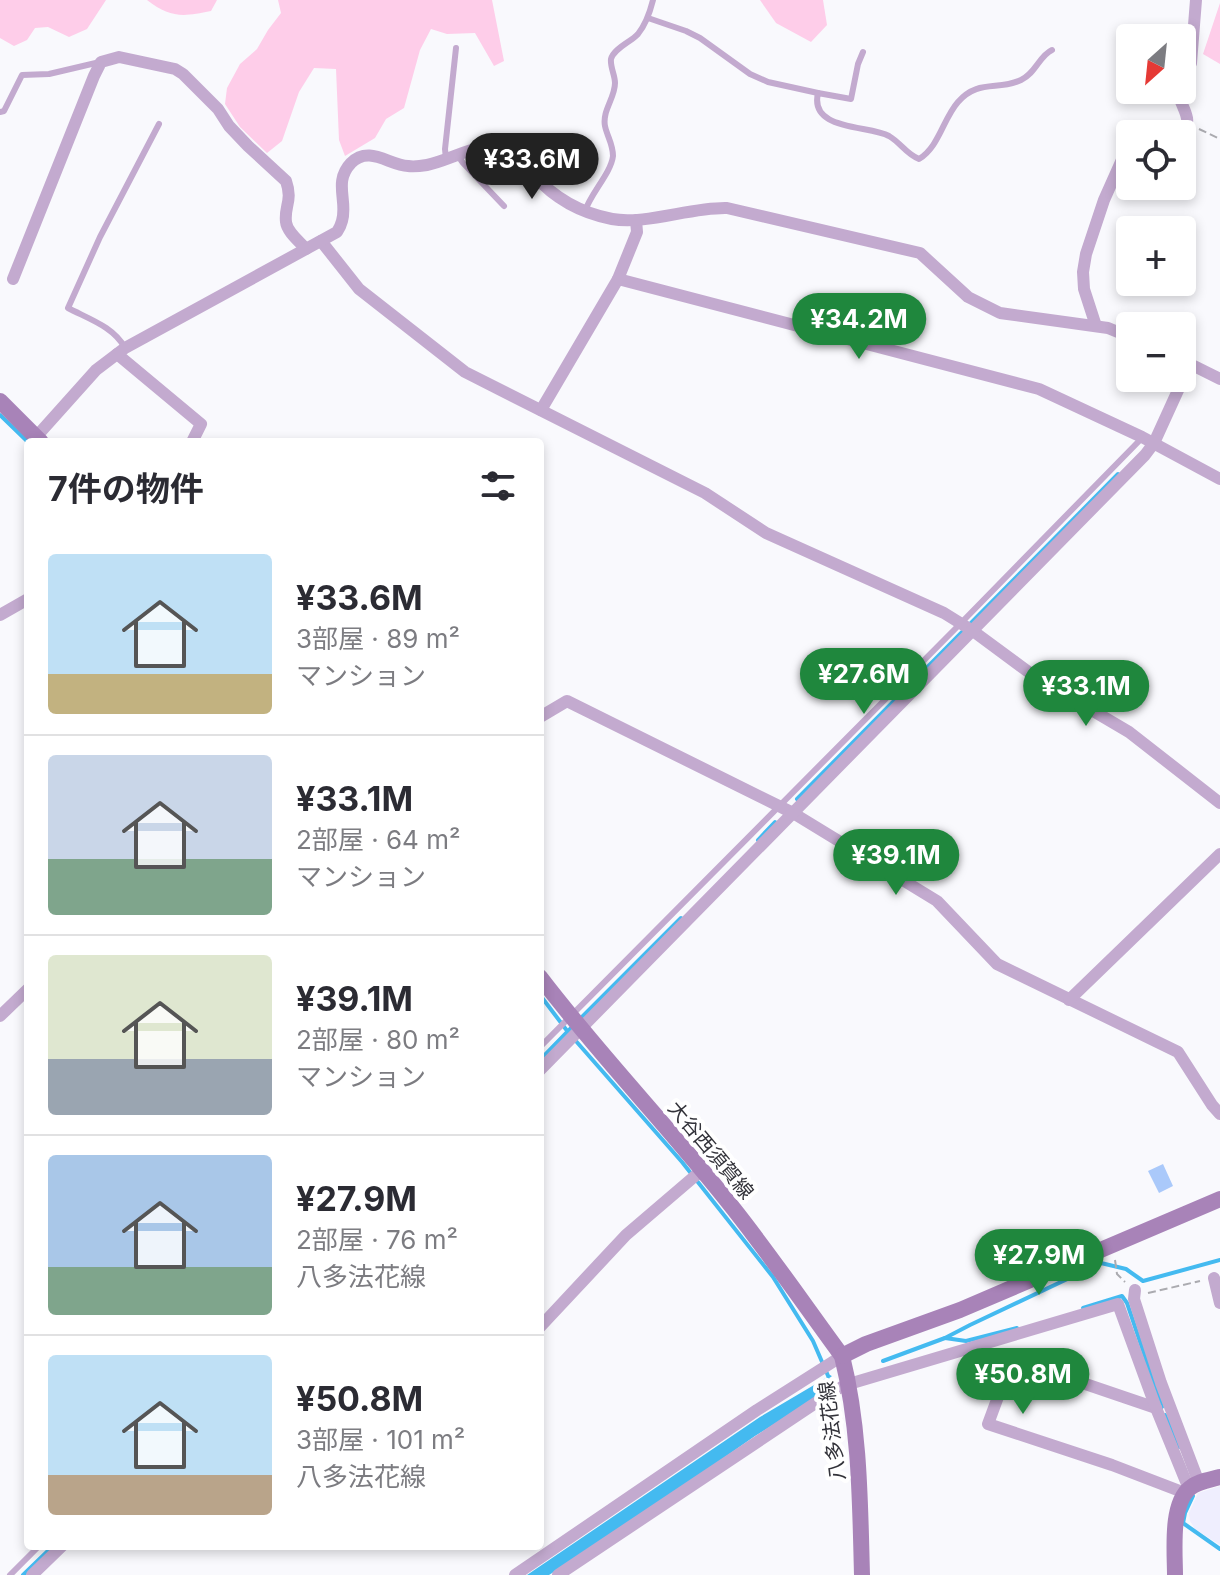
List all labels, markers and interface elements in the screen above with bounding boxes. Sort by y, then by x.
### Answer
north arrow [1116,24,1196,104]
map controls [1116,24,1196,392]
button: locate [1116,120,1196,200]
pin: ¥33.6M [467,133,597,201]
text: ¥33.6M [484,143,580,174]
button: + [1116,216,1196,296]
pin: ¥34.2M [794,293,924,361]
text: ¥34.2M [810,303,908,334]
button: − [1116,312,1196,392]
icon: filters [476,464,520,508]
text: 7件の物件 [48,468,204,509]
text: ¥33.6M [296,577,423,618]
icon: home [112,586,208,682]
text: 3部屋 · 89 m² [296,623,460,654]
pin: ¥27.6M [799,648,929,716]
text: ¥27.6M [818,658,910,689]
text: マンション [296,660,426,691]
pin: ¥33.1M [1021,660,1151,728]
text: ¥33.1M [1041,670,1131,701]
text: ¥33.1M [296,778,413,819]
icon: home [112,787,208,883]
text: 2部屋 · 64 m² [296,824,460,855]
pin: ¥39.1M [831,829,961,897]
text: ¥39.1M [851,839,941,870]
text: マンション [296,861,426,892]
text: ¥39.1M [296,978,413,1019]
icon: home [112,987,208,1083]
text: 2部屋 · 80 m² [296,1024,460,1055]
text: マンション [296,1061,426,1092]
street label: 大谷西須賀線 [663,1096,759,1204]
text: ¥27.9M [296,1178,417,1219]
icon: home [112,1187,208,1283]
text: 2部屋 · 76 m² [296,1224,458,1255]
pin: ¥27.9M [974,1229,1104,1297]
text: ¥27.9M [993,1239,1085,1270]
text: 八多法花線 [296,1261,426,1292]
pin: ¥50.8M [958,1348,1088,1416]
text: ¥50.8M [974,1358,1072,1389]
text: ¥50.8M [296,1378,423,1419]
street label: 八多法花線 [814,1380,850,1482]
icon: home [112,1387,208,1483]
text: 3部屋 · 101 m² [296,1424,465,1455]
text: 八多法花線 [296,1461,426,1492]

